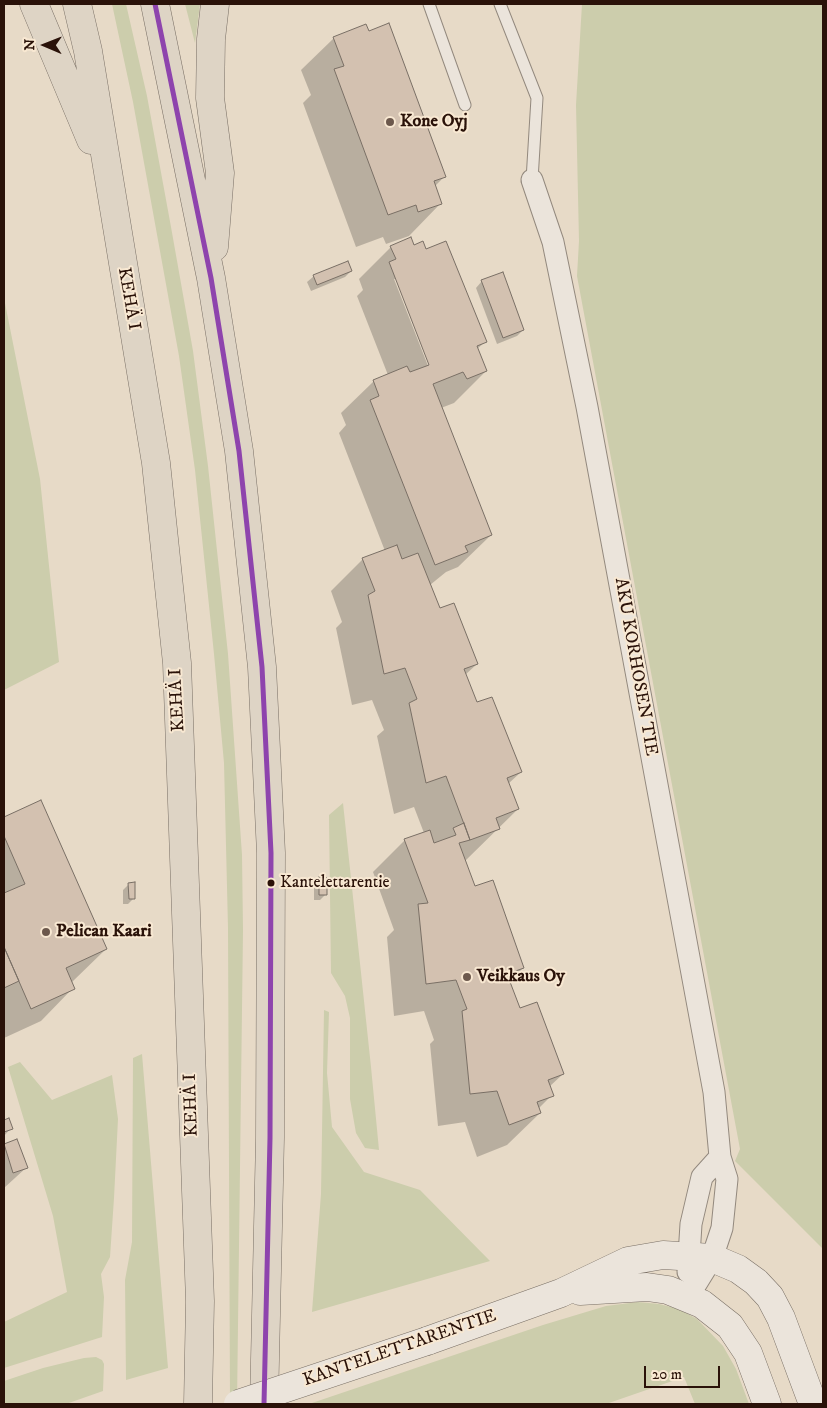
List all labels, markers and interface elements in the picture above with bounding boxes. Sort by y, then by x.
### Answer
north arrow [20,20,70,70]
text: N [21,39,39,51]
place label: Kone Oyj [400,111,468,133]
marker: Kone Oyj [384,116,396,128]
street label: KEHÄ I [112,266,144,332]
street label: AKU KORHOSEN TIE [609,576,661,758]
street label: KEHÄ I [166,668,190,732]
place label: Kantelettarentie [280,873,390,893]
marker: Kantelettarentie [266,878,276,888]
place label: Pelican Kaari [56,921,152,943]
marker: Pelican Kaari [40,926,52,938]
place label: Veikkaus Oy [477,966,565,988]
marker: Veikkaus Oy [461,971,473,983]
street label: KEHÄ I [180,1073,204,1137]
street label: KANTELETTARENTIE [301,1306,499,1392]
scale bar [647,1356,723,1388]
text: 20 m [652,1365,682,1384]

